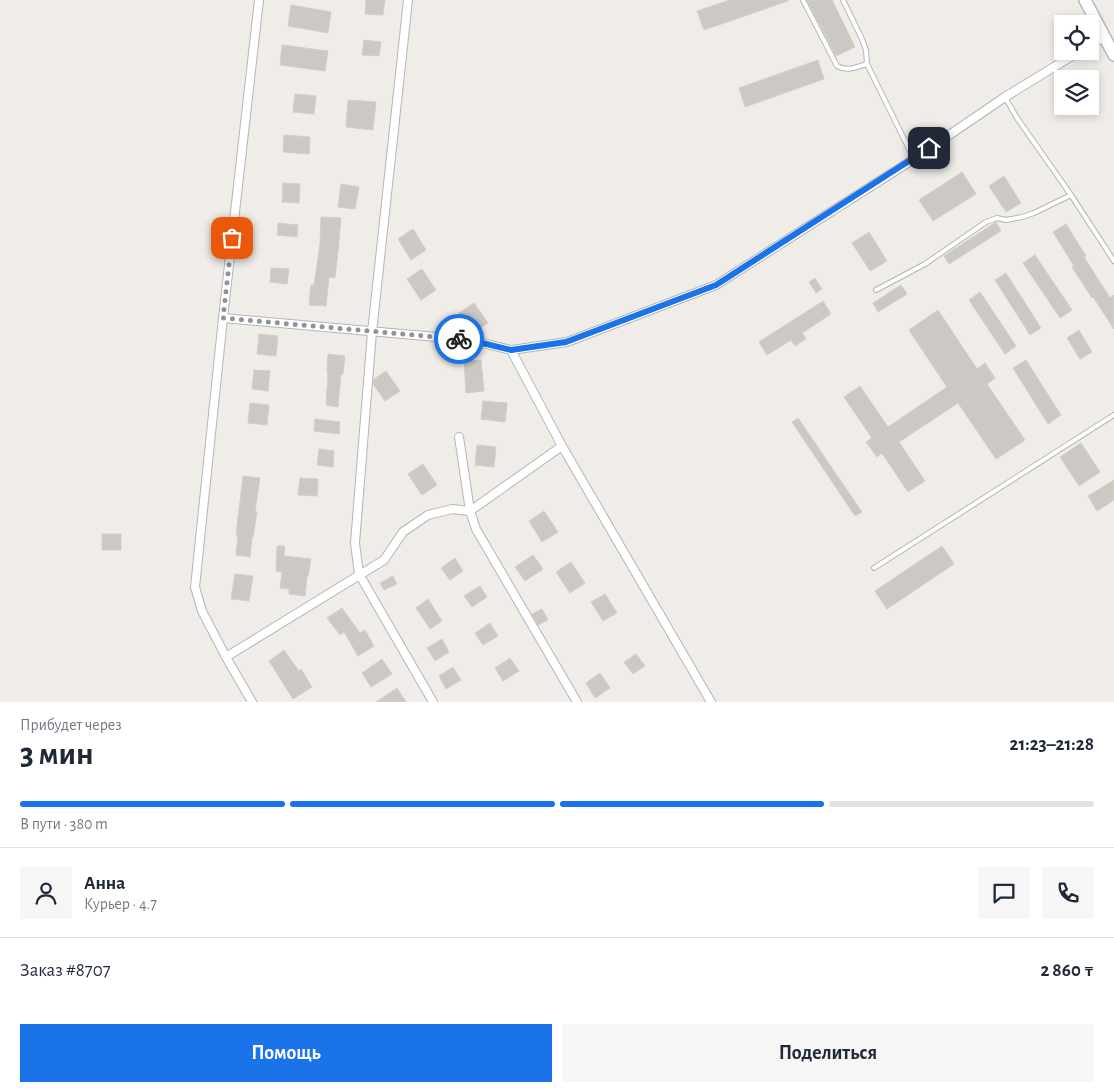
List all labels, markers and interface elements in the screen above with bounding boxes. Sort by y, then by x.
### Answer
map controls [1054,15,1099,115]
button: locate [1054,15,1099,60]
button: layers [1054,70,1099,115]
pin [908,127,950,169]
icon: home [915,134,943,162]
pin [211,217,253,259]
icon: bag [218,224,246,252]
courier [434,314,484,364]
icon: bike [445,325,473,353]
text: Прибудет через [20,717,122,733]
text: 21:23–21:28 [1010,735,1094,754]
text: 3 мин [20,738,94,770]
text: В пути · 380 m [20,816,108,832]
button: person [20,867,72,919]
button: chat [978,867,1030,919]
button: phone [1042,867,1094,919]
text: Анна [84,874,125,893]
text: Курьер · 4.7 [84,896,157,912]
text: Заказ #8707 [20,961,111,980]
text: 2 860 ₸ [1041,961,1094,980]
button: Помощь [20,1024,552,1082]
button: Поделиться [562,1024,1094,1082]

